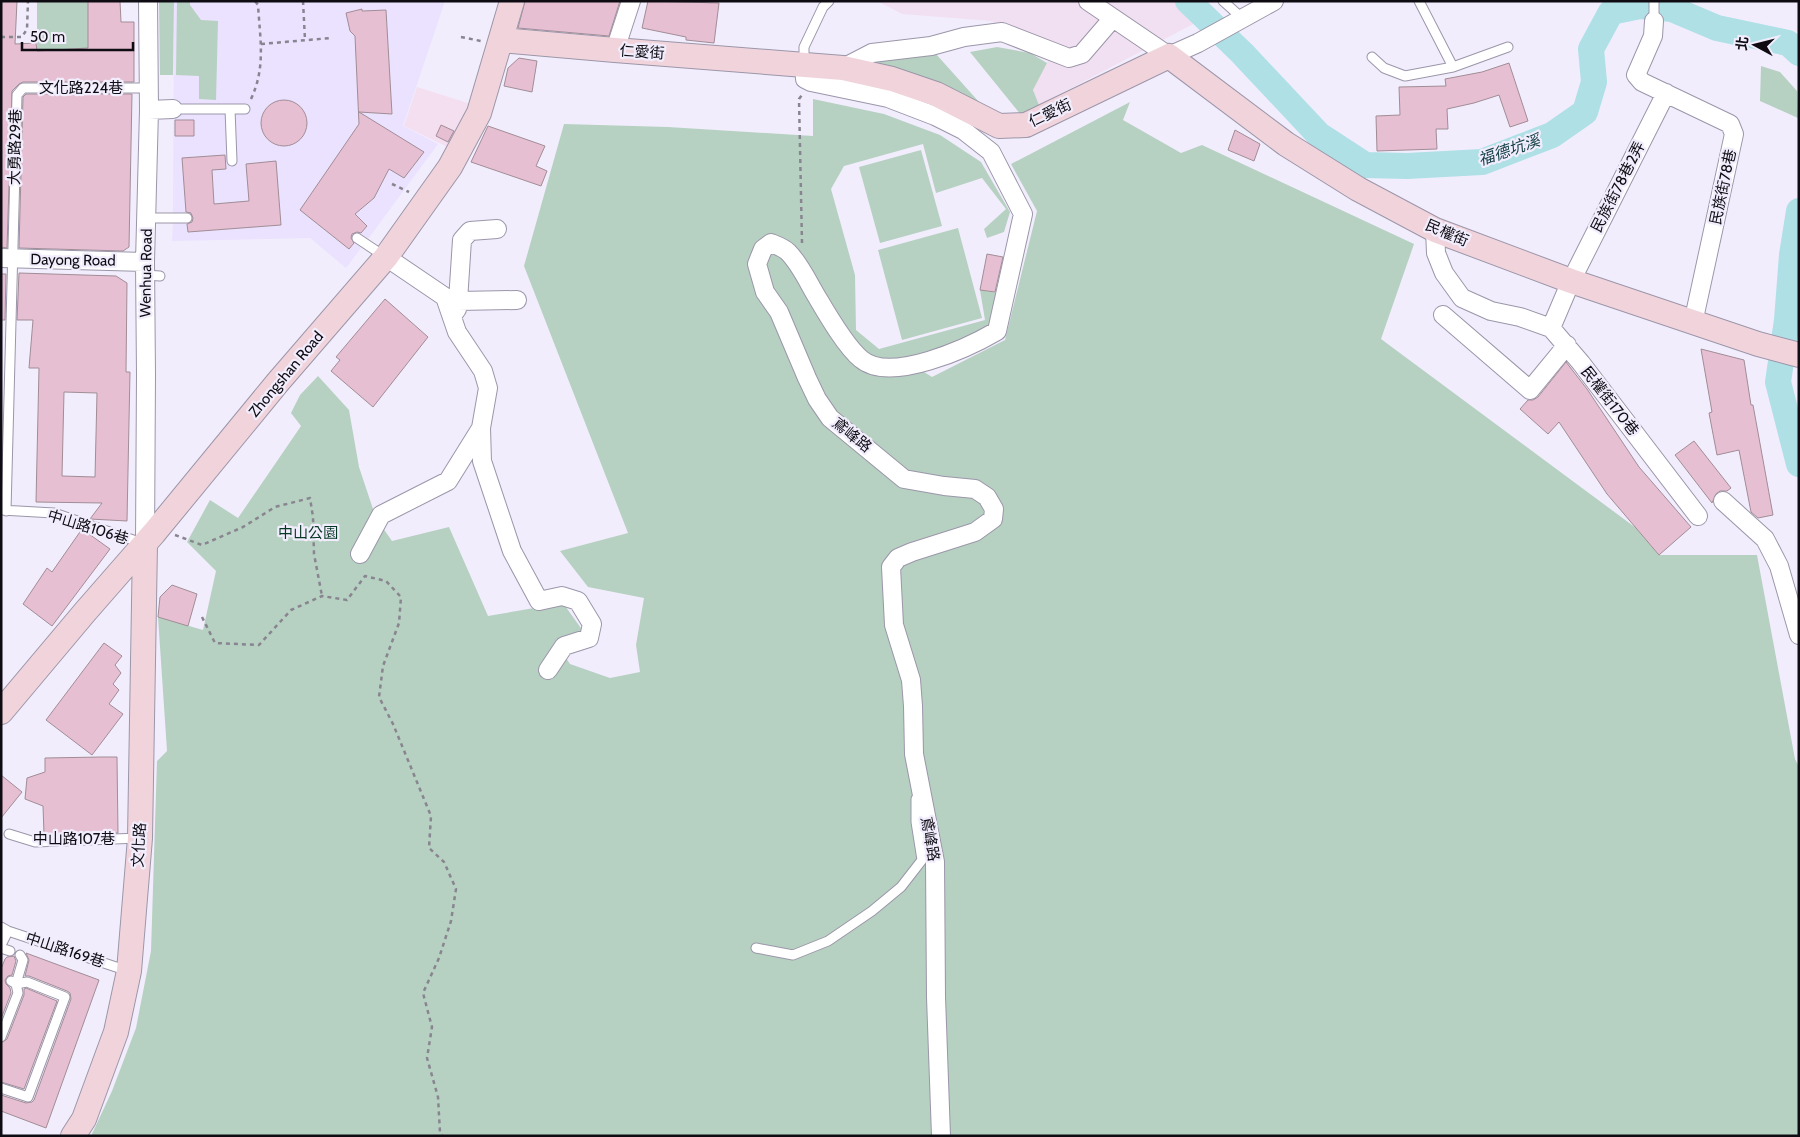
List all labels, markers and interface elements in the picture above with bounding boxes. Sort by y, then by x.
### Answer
scale bar [22,20,134,52]
north arrow [1730,20,1780,70]
text: 50 m [30,28,65,46]
text: 北 [1732,35,1752,51]
street label: 仁愛街 [619,41,665,63]
street label: 文化路224巷 [39,79,123,97]
street label: 仁愛街 [1026,95,1074,131]
street label: 大勇路29巷 [5,109,25,185]
water label: 福德坑溪 [1476,130,1544,169]
street label: 民族街78巷2弄 [1587,139,1649,235]
street label: 民族街78巷 [1706,148,1740,226]
street label: 民權街 [1423,216,1471,250]
street label: Wenhua Road [136,228,156,318]
street label: Dayong Road [30,250,116,270]
street label: Zhongshan Road [245,327,327,421]
street label: 民權街170巷 [1577,363,1643,439]
street label: 鳶峰路 [829,414,875,456]
street label: 中山路106巷 [45,506,131,548]
park label: 中山公園 [278,524,338,542]
street label: 鳶峰路 [917,815,943,863]
street label: 文化路 [129,822,149,868]
street label: 中山路107巷 [33,830,115,848]
street label: 中山路169巷 [23,929,107,971]

